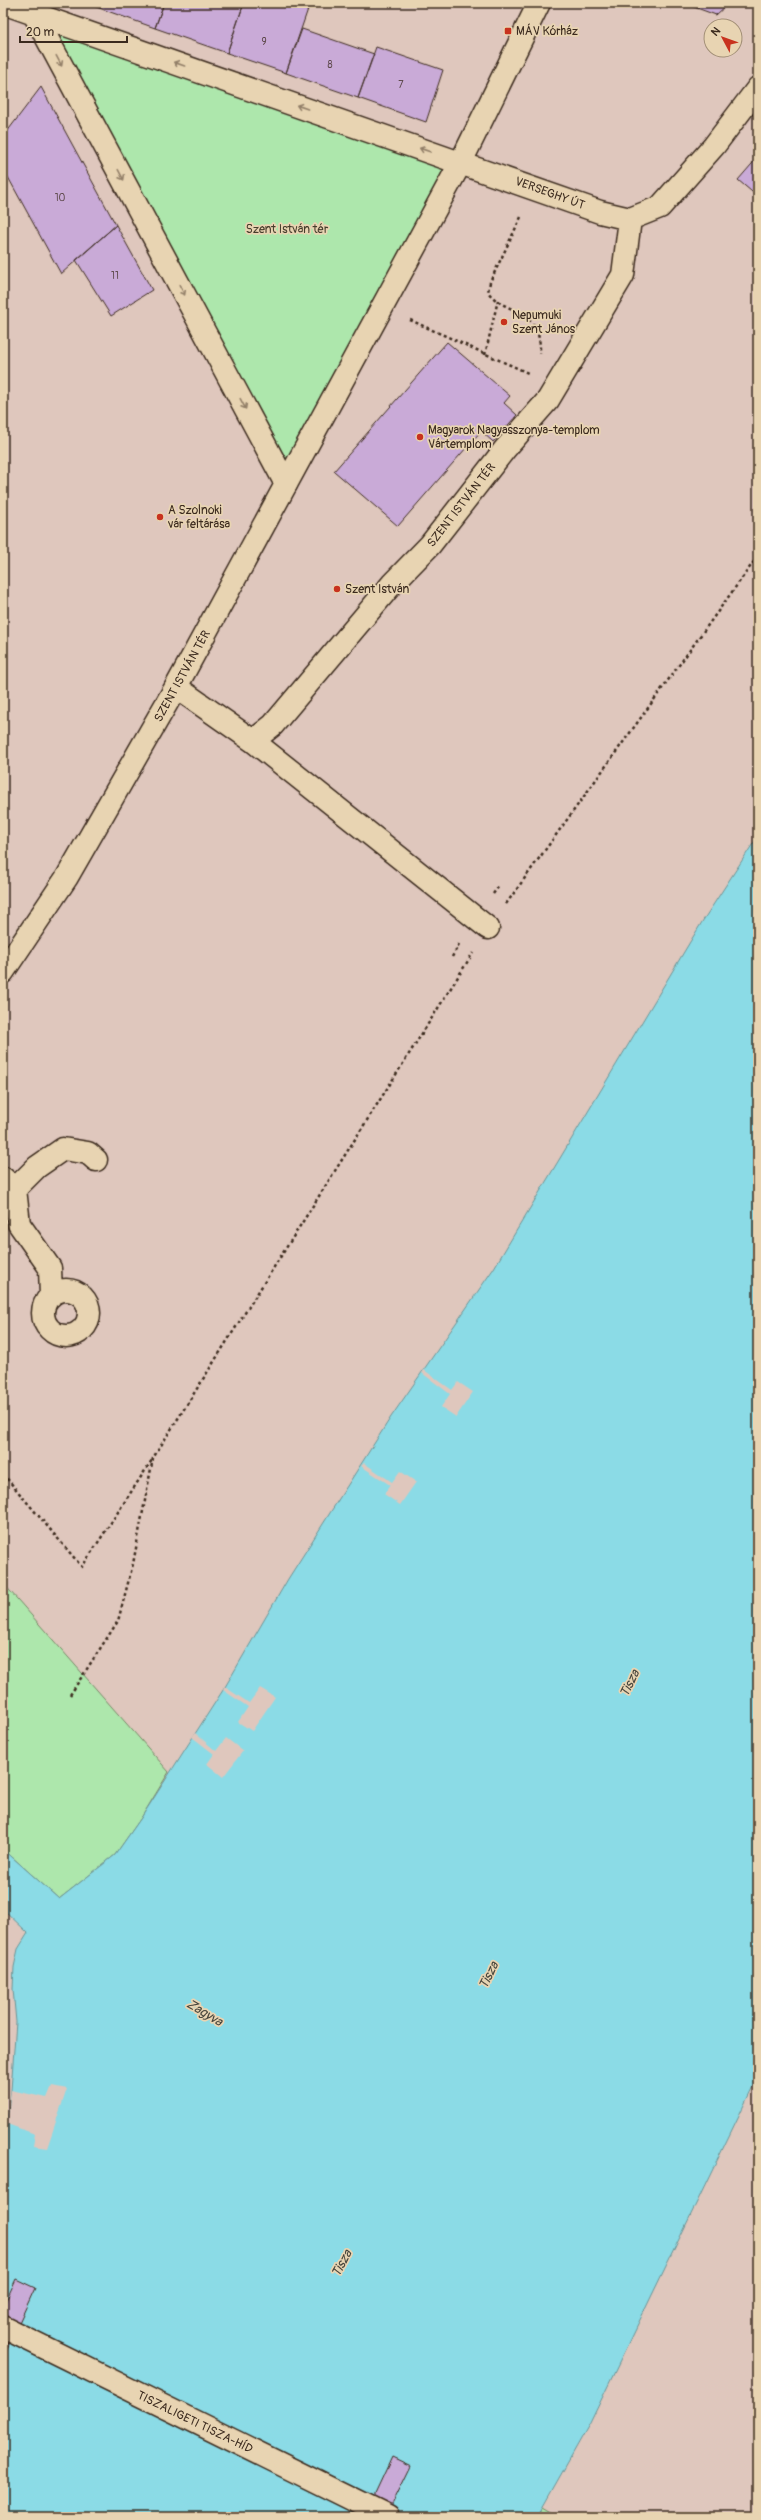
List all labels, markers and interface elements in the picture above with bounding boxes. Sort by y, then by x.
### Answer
scale bar [20,18,127,44]
north arrow [703,18,743,58]
place label: MÁV Kórház [516,23,578,39]
text: N [708,24,724,39]
text: 20 m [26,25,55,40]
marker: MÁV Kórház [503,26,513,36]
house number: 9 [261,36,267,48]
one-way arrow [56,54,64,66]
house number: 8 [327,59,333,71]
one-way arrow [173,60,186,67]
house number: 7 [398,79,404,91]
one-way arrow [295,103,308,110]
one-way arrow [419,145,431,153]
one-way arrow [117,169,125,181]
street label: VERSEGHY ÚT [513,173,587,213]
house number: 10 [55,192,66,204]
park label: Szent István tér [246,222,329,237]
house number: 11 [111,270,119,282]
one-way arrow [179,284,186,296]
place label: Nepumuki Szent János [512,308,576,337]
marker: Nepumuki Szent János [499,317,509,327]
one-way arrow [240,398,248,410]
place label: Magyarok Nagyasszonya-templom Vártemplom [428,423,600,452]
marker: Magyarok Nagyasszonya-templom Vártemplom [415,432,425,442]
street label: SZENT ISTVÁN TÉR [423,460,499,550]
place label: A Szolnoki vár feltárása [167,503,231,532]
marker: A Szolnoki vár feltárása [155,512,165,522]
place label: Szent István [345,582,410,597]
marker: Szent István [332,584,342,594]
street label: SZENT ISTVÁN TÉR [150,627,214,725]
water label: Tisza [617,1666,644,1700]
water label: Tisza [476,1958,503,1992]
water label: Zagyva [184,1996,226,2030]
water label: Tisza [328,2246,356,2280]
street label: TISZALIGETI TISZA-HÍD [135,2387,256,2457]

